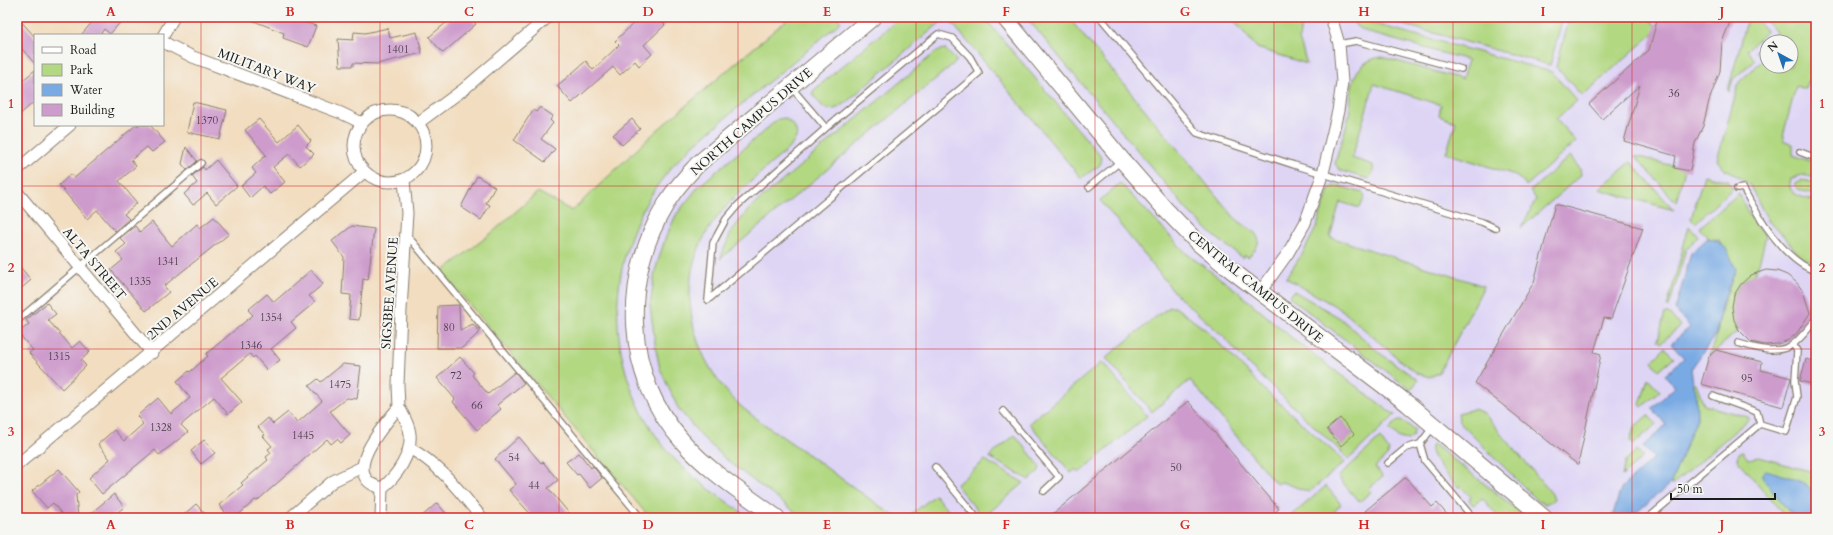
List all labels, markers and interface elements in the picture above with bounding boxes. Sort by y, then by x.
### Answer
text: A [106,3,116,21]
text: B [285,3,295,21]
text: C [464,3,474,21]
text: D [642,3,654,21]
text: E [823,3,831,21]
text: F [1002,3,1010,21]
text: G [1180,3,1191,21]
text: H [1358,3,1370,21]
text: I [1540,3,1546,21]
text: J [1718,3,1725,21]
legend [34,34,164,126]
north arrow [1759,34,1799,74]
text: N [1764,38,1782,56]
text: Road [70,42,97,58]
house number: 1401 [387,42,409,57]
street label: MILITARY WAY [215,44,318,98]
text: Park [70,62,94,78]
street label: NORTH CAMPUS DRIVE [687,64,817,180]
text: Water [69,82,103,98]
house number: 36 [1668,86,1680,101]
text: 1 [8,95,14,113]
text: 1 [1819,95,1825,113]
text: Building [70,102,115,118]
house number: 1370 [196,113,219,128]
street label: ALTA STREET [58,223,130,304]
street label: CENTRAL CAMPUS DRIVE [1184,226,1327,347]
street label: SIGSBEE AVENUE [377,236,403,350]
house number: 1341 [157,254,179,269]
text: 2 [8,259,15,277]
text: 2 [1819,259,1826,277]
street label: 2ND AVENUE [143,273,222,344]
house number: 1335 [129,274,151,289]
house number: 1354 [260,310,283,325]
house number: 80 [443,320,455,335]
house number: 1346 [240,338,263,353]
house number: 1315 [48,349,70,364]
house number: 72 [450,368,462,383]
house number: 95 [1741,371,1753,386]
house number: 1475 [329,377,351,392]
house number: 66 [471,398,483,413]
house number: 1328 [150,420,172,435]
text: 3 [8,423,15,441]
text: 3 [1819,423,1826,441]
house number: 1445 [292,428,314,443]
house number: 54 [508,450,520,465]
house number: 50 [1170,460,1182,475]
scale bar [1671,475,1775,501]
house number: 44 [528,478,540,493]
text: 50 m [1677,481,1704,497]
text: A [106,516,116,534]
text: B [285,516,295,534]
text: C [464,516,474,534]
text: D [642,516,654,534]
text: E [823,516,831,534]
text: F [1002,516,1010,534]
text: G [1180,516,1191,534]
text: H [1358,516,1370,534]
text: I [1540,516,1546,534]
text: J [1718,516,1725,534]

